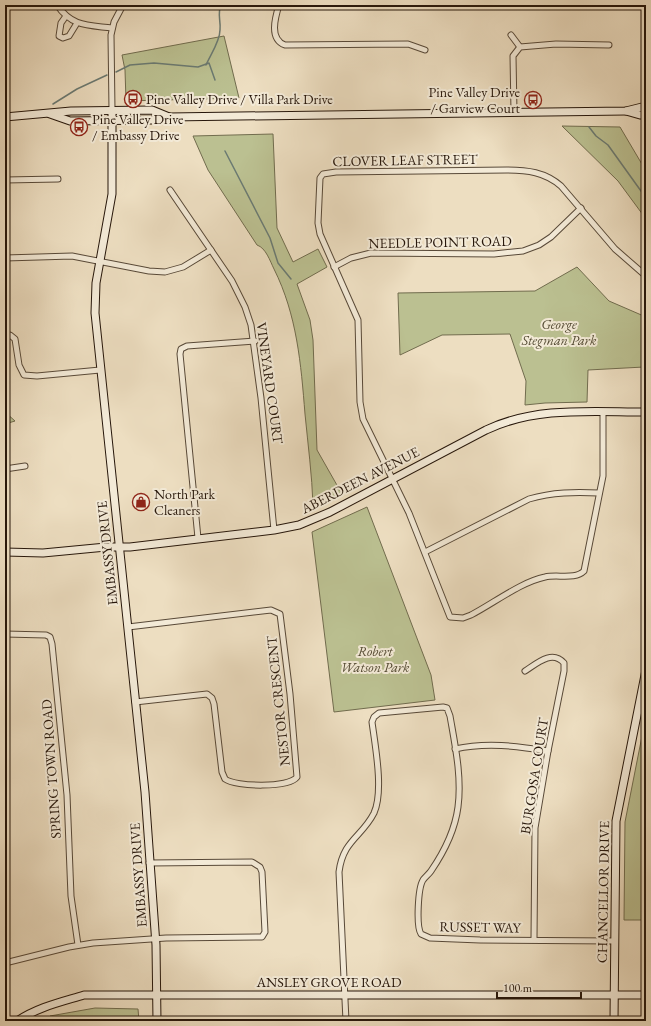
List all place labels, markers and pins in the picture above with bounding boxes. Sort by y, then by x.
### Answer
place label: Pine Valley Drive / Garview Court [429,83,521,117]
bus stop icon: Pine Valley Drive / Villa Park Drive [123,89,143,109]
place label: Pine Valley Drive / Villa Park Drive [146,90,333,108]
bus stop icon: Pine Valley Drive / Garview Court [523,90,543,110]
place label: Pine Valley Drive / Embassy Drive [92,110,184,144]
bus stop icon: Pine Valley Drive / Embassy Drive [69,117,89,137]
place label: North Park Cleaners [154,485,215,519]
shop icon: North Park Cleaners [131,492,151,512]

